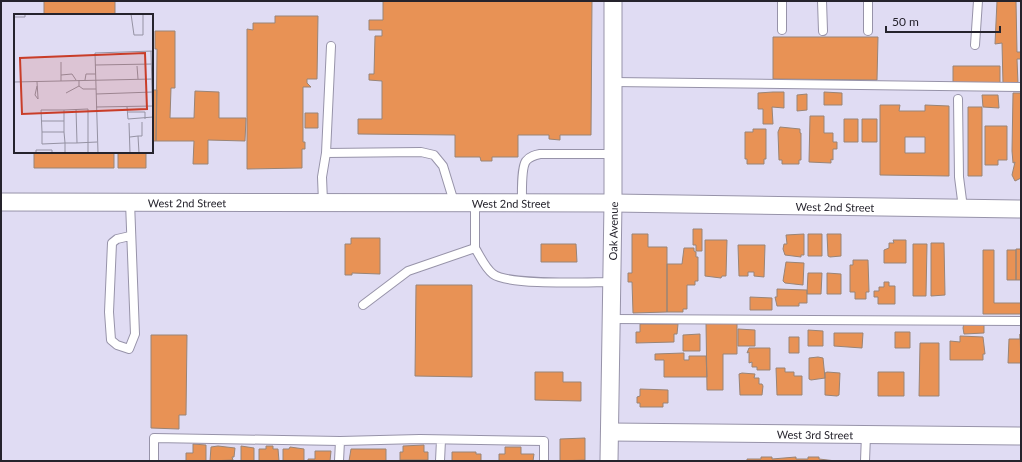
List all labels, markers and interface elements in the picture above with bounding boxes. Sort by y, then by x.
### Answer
scale bar [886,8,1000,34]
inset map [14,14,153,153]
text: 50 m [892,14,919,29]
street label: West 2nd Street [148,196,226,209]
street label: West 2nd Street [472,196,550,209]
street label: West 2nd Street [796,199,874,213]
street label: Oak Avenue [606,201,620,260]
street label: West 3rd Street [777,427,853,441]

